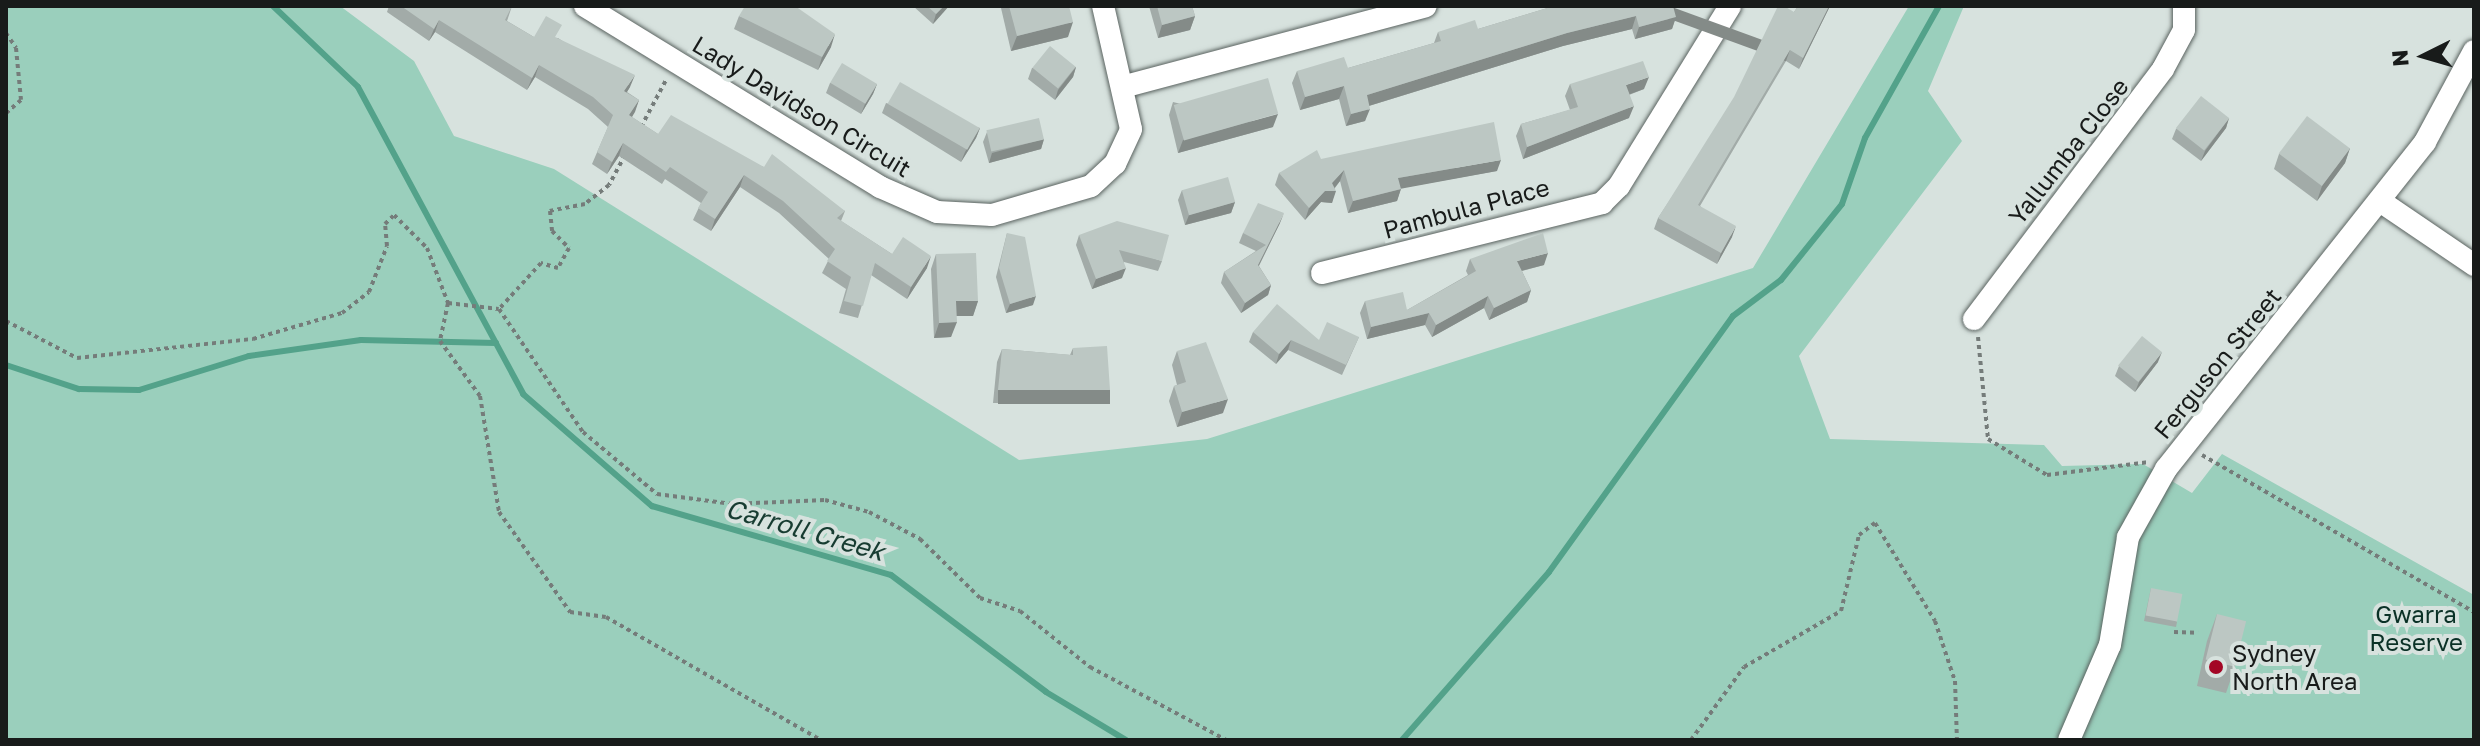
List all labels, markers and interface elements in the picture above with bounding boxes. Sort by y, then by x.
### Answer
north arrow [2384,16,2464,96]
street label: Lady Davidson Circuit [688,29,916,183]
text: N [2385,49,2414,68]
street label: Yallumba Close [2002,72,2134,230]
street label: Pambula Place [1380,172,1552,244]
street label: Ferguson Street [2148,282,2286,444]
water label: Carroll Creek [722,492,888,568]
park label: Gwarra Reserve [2369,600,2463,656]
place label: Sydney North Area [2232,639,2358,695]
marker: Sydney North Area [2207,658,2225,676]

